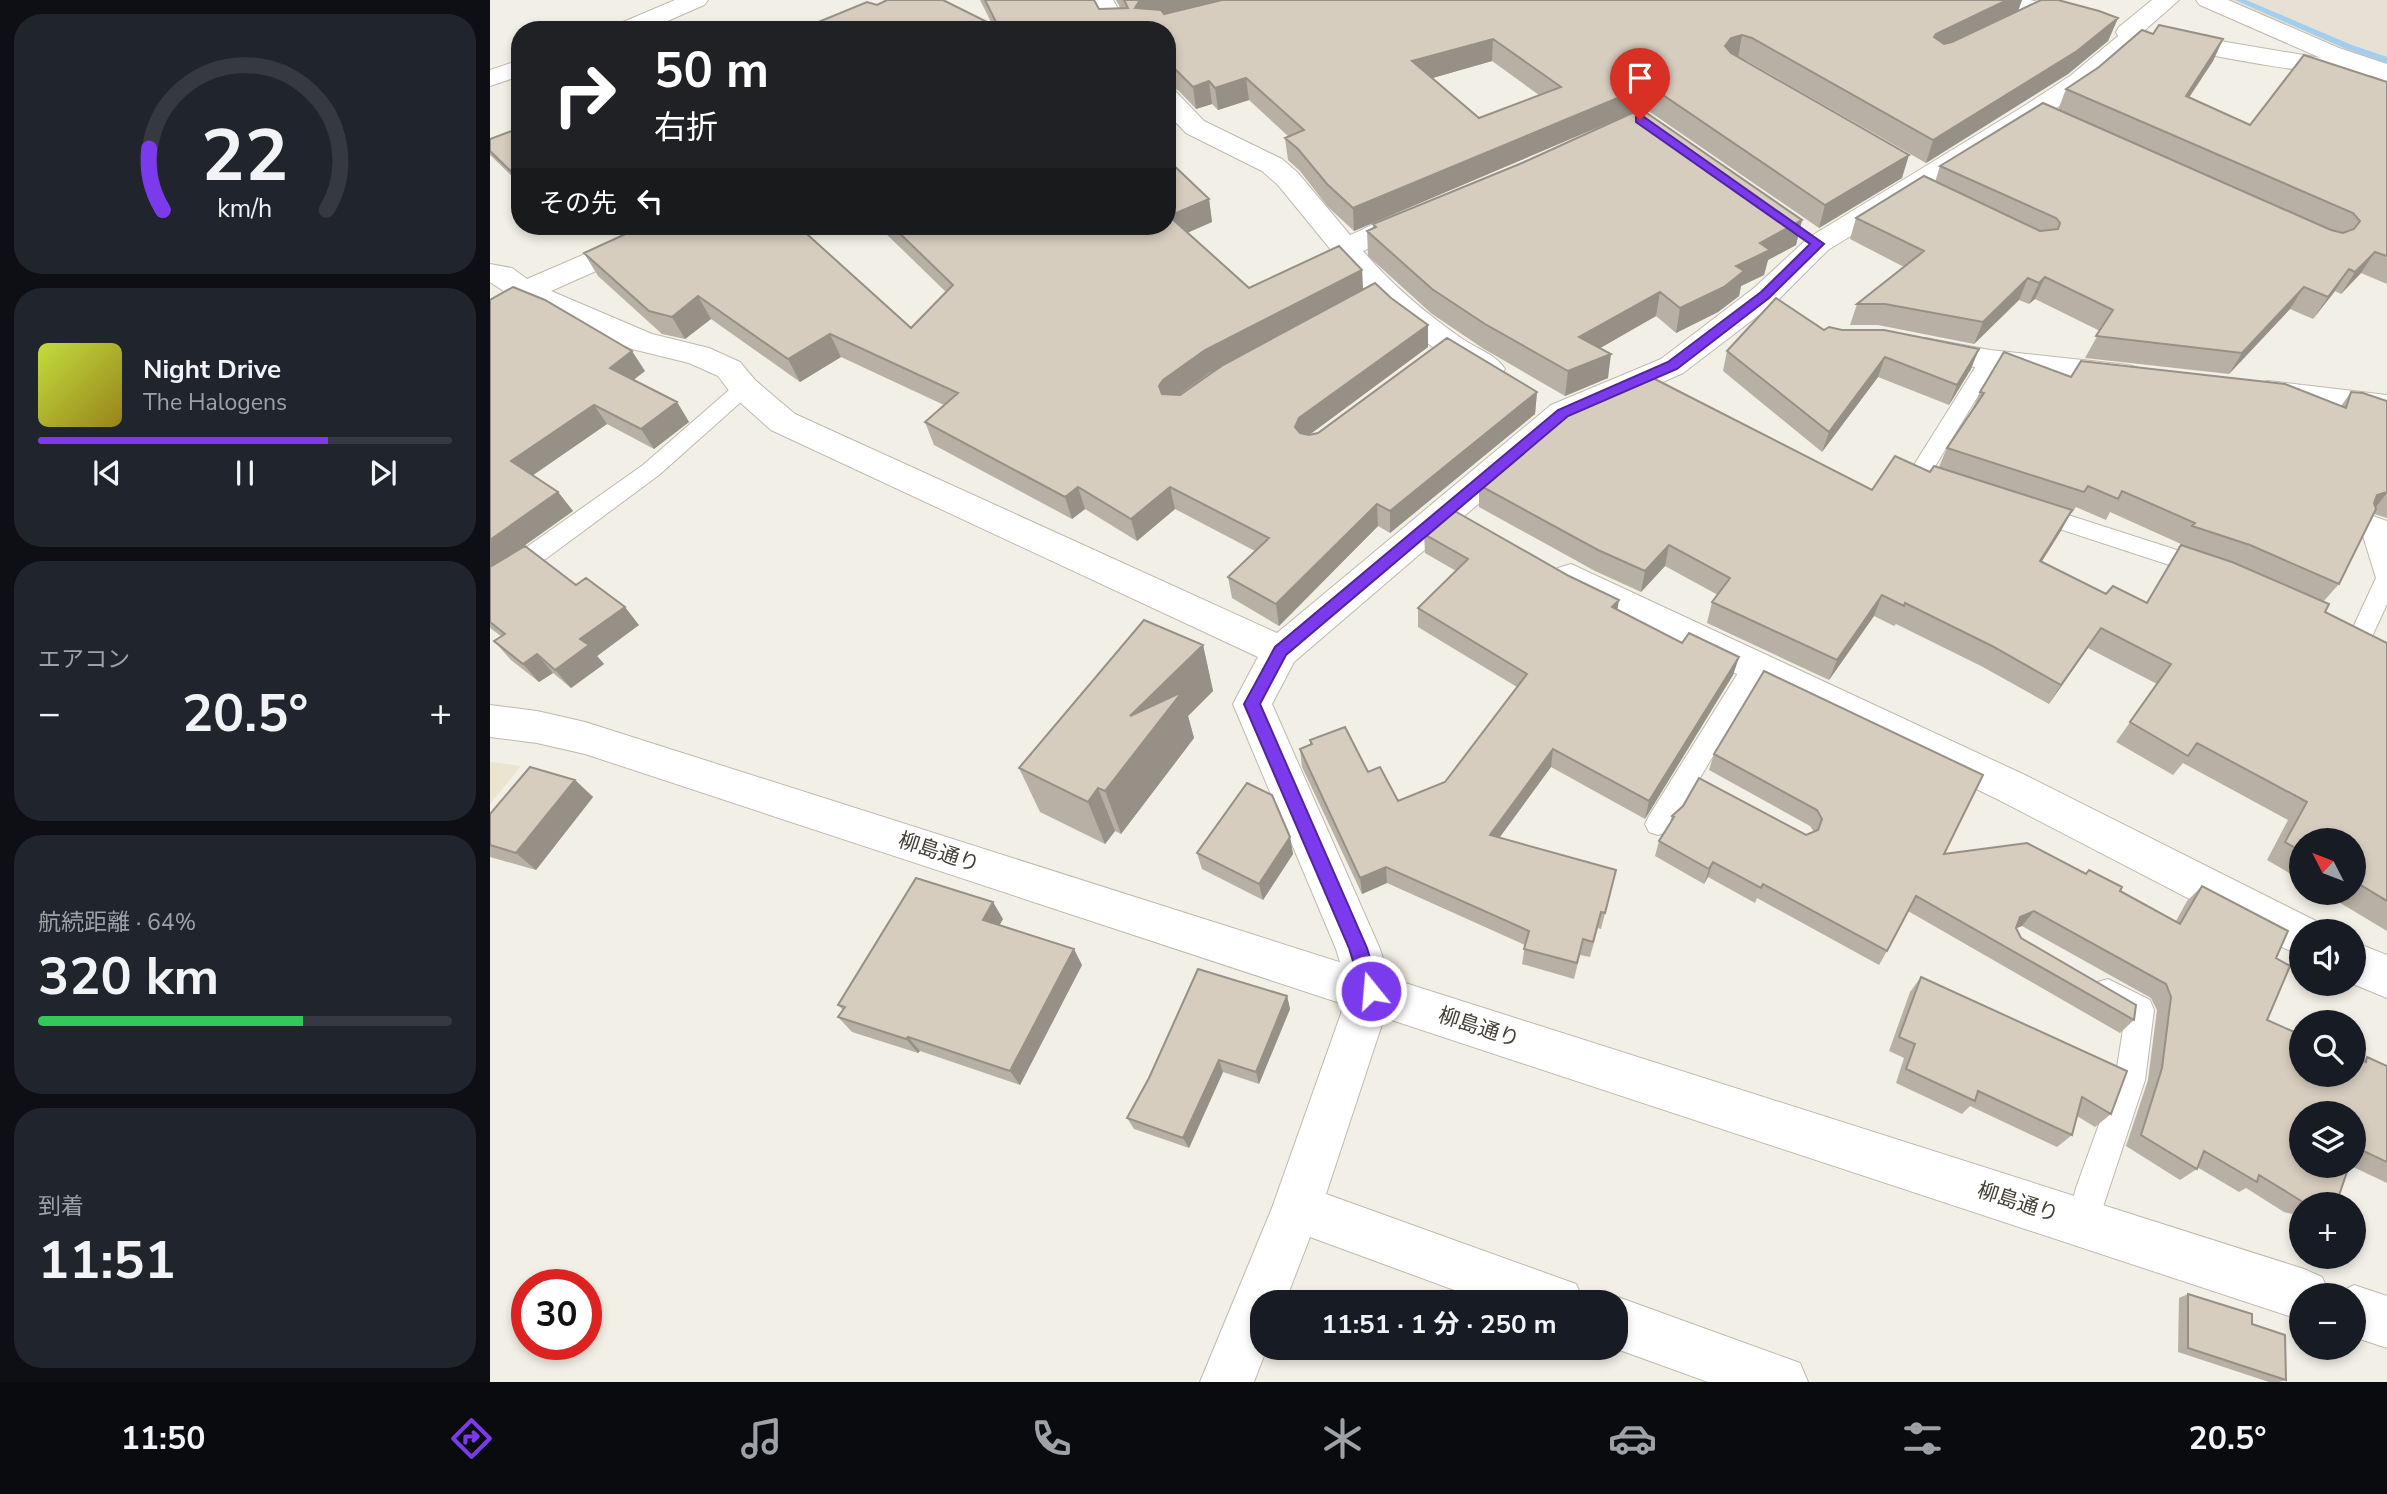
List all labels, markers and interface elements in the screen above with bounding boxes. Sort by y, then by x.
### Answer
text: 50 m [654,37,769,104]
pin [1610,48,1670,120]
icon: right [539,49,630,140]
icon: arrive [1621,59,1659,97]
text: 22 [201,106,289,206]
text: 右折 [654,106,718,149]
icon: left [631,182,669,220]
text: その先 [539,186,617,221]
text: km/h [217,192,273,226]
text: Night Drive [143,352,281,387]
text: The Halogens [143,387,287,418]
icon: previous [88,454,126,492]
icon: pause [226,454,264,492]
icon: next [364,454,402,492]
text: エアコン [38,644,130,675]
text: 20.5° [182,678,308,749]
text: − [38,688,61,739]
text: + [429,688,452,739]
street label: 柳島通り [895,826,983,878]
north arrow [2289,828,2366,905]
map controls [2289,828,2366,1360]
text: 航続距離 · 64% [38,907,196,938]
button: sound [2289,919,2366,996]
text: 320 km [38,941,219,1012]
position arrow [1334,954,1408,1028]
street label: 柳島通り [1435,1001,1523,1053]
button: search [2289,1010,2366,1087]
button: layers [2289,1101,2366,1178]
street label: 柳島通り [1974,1176,2062,1228]
text: 到着 [38,1191,84,1222]
button: + [2289,1192,2366,1269]
text: 11:51 [38,1225,176,1296]
speed limit sign: 30 [511,1269,602,1360]
button: − [2289,1283,2366,1360]
text: 11:51 · 1 分 · 250 m [1321,1307,1557,1342]
icon: directions [447,1414,496,1463]
icon: music [737,1414,786,1463]
icon: phone [1027,1414,1076,1463]
icon: climate [1318,1414,1367,1463]
icon: car [1608,1414,1657,1463]
icon: filters [1898,1414,1947,1463]
text: 11:50 [121,1417,205,1460]
text: 20.5° [2189,1417,2266,1460]

